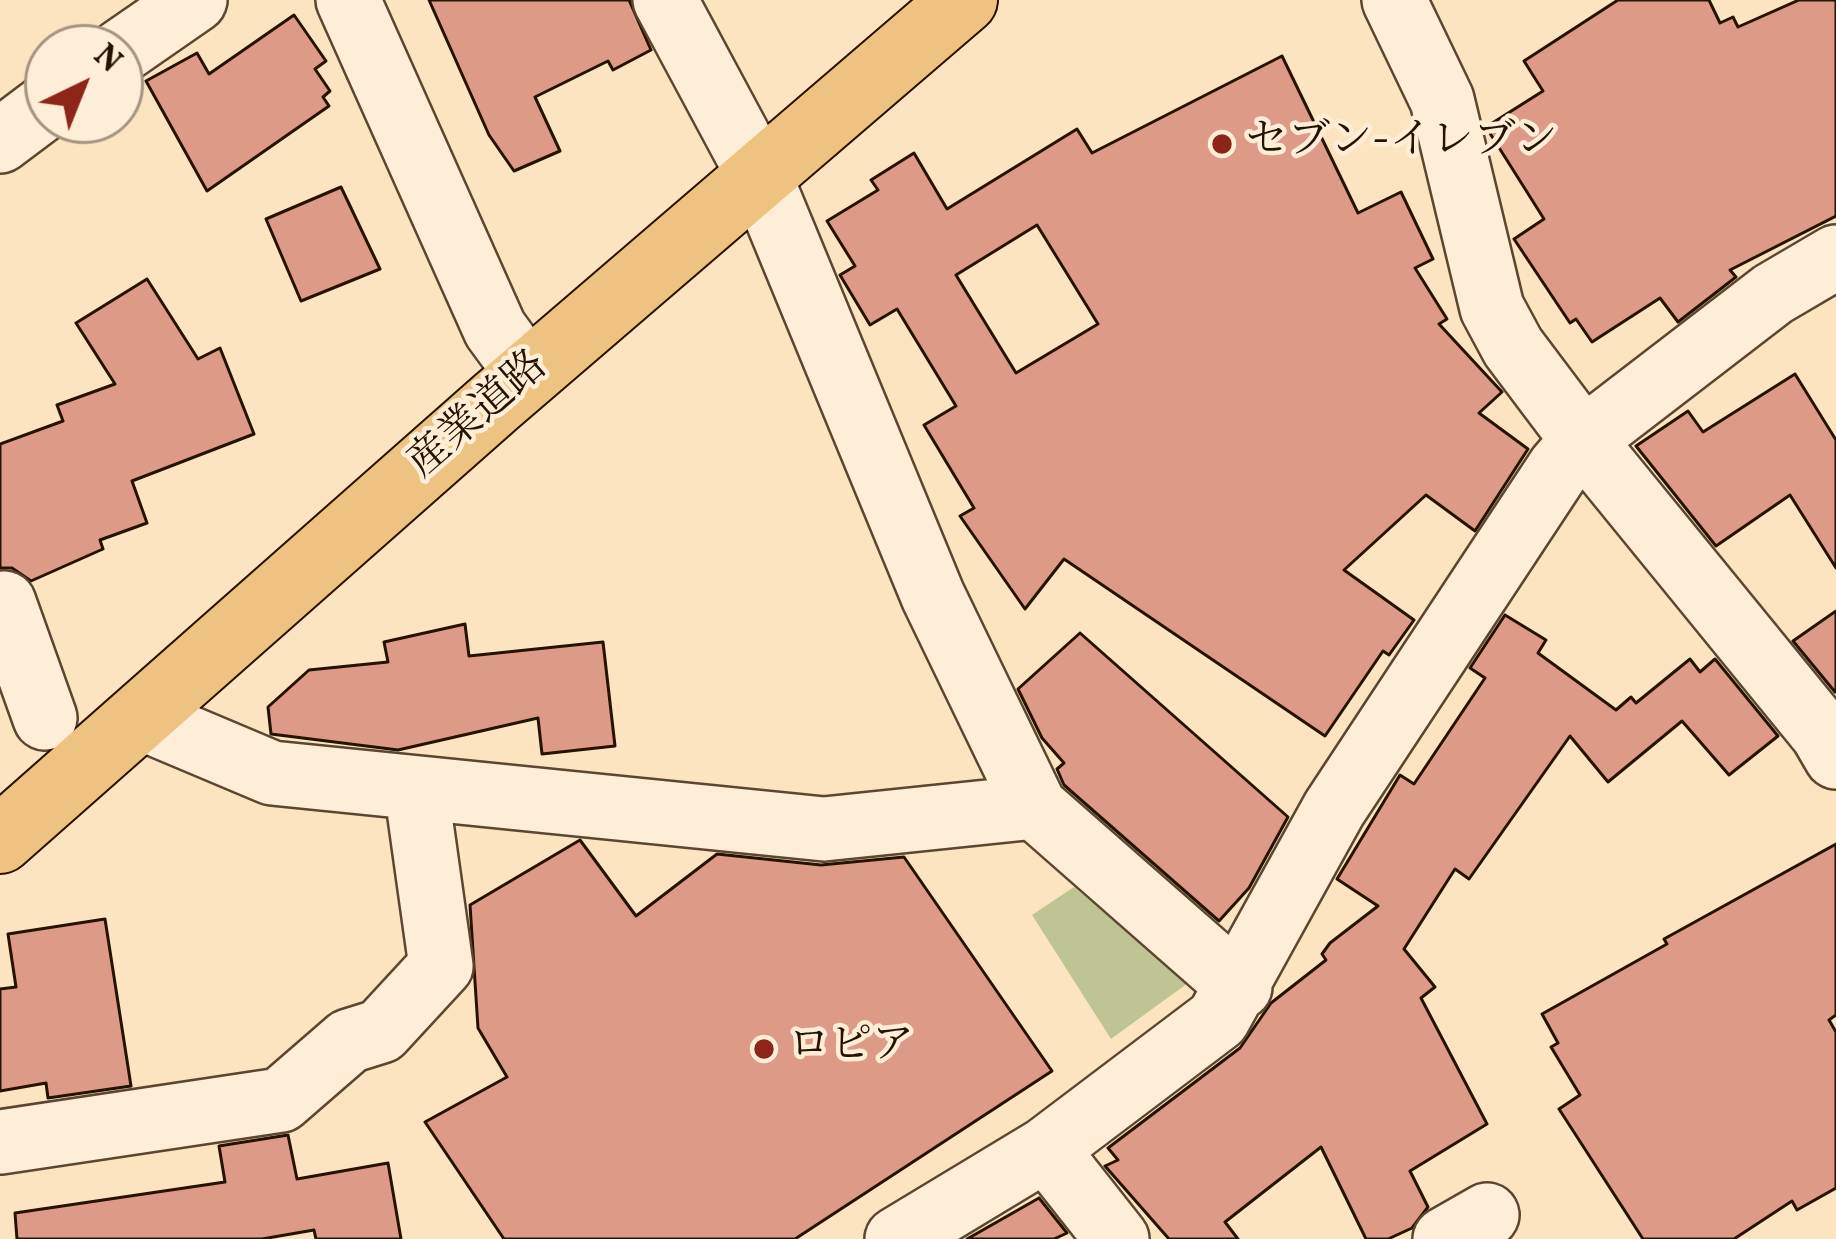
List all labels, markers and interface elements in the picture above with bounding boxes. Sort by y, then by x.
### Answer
north arrow [24,24,144,144]
text: N [82,35,131,85]
place label: セブン-イレブン [1246,119,1558,169]
marker: セブン-イレブン [1209,131,1235,157]
street label: 産業道路 [400,343,560,491]
place label: ロピア [788,1024,914,1074]
marker: ロピア [751,1036,777,1062]

